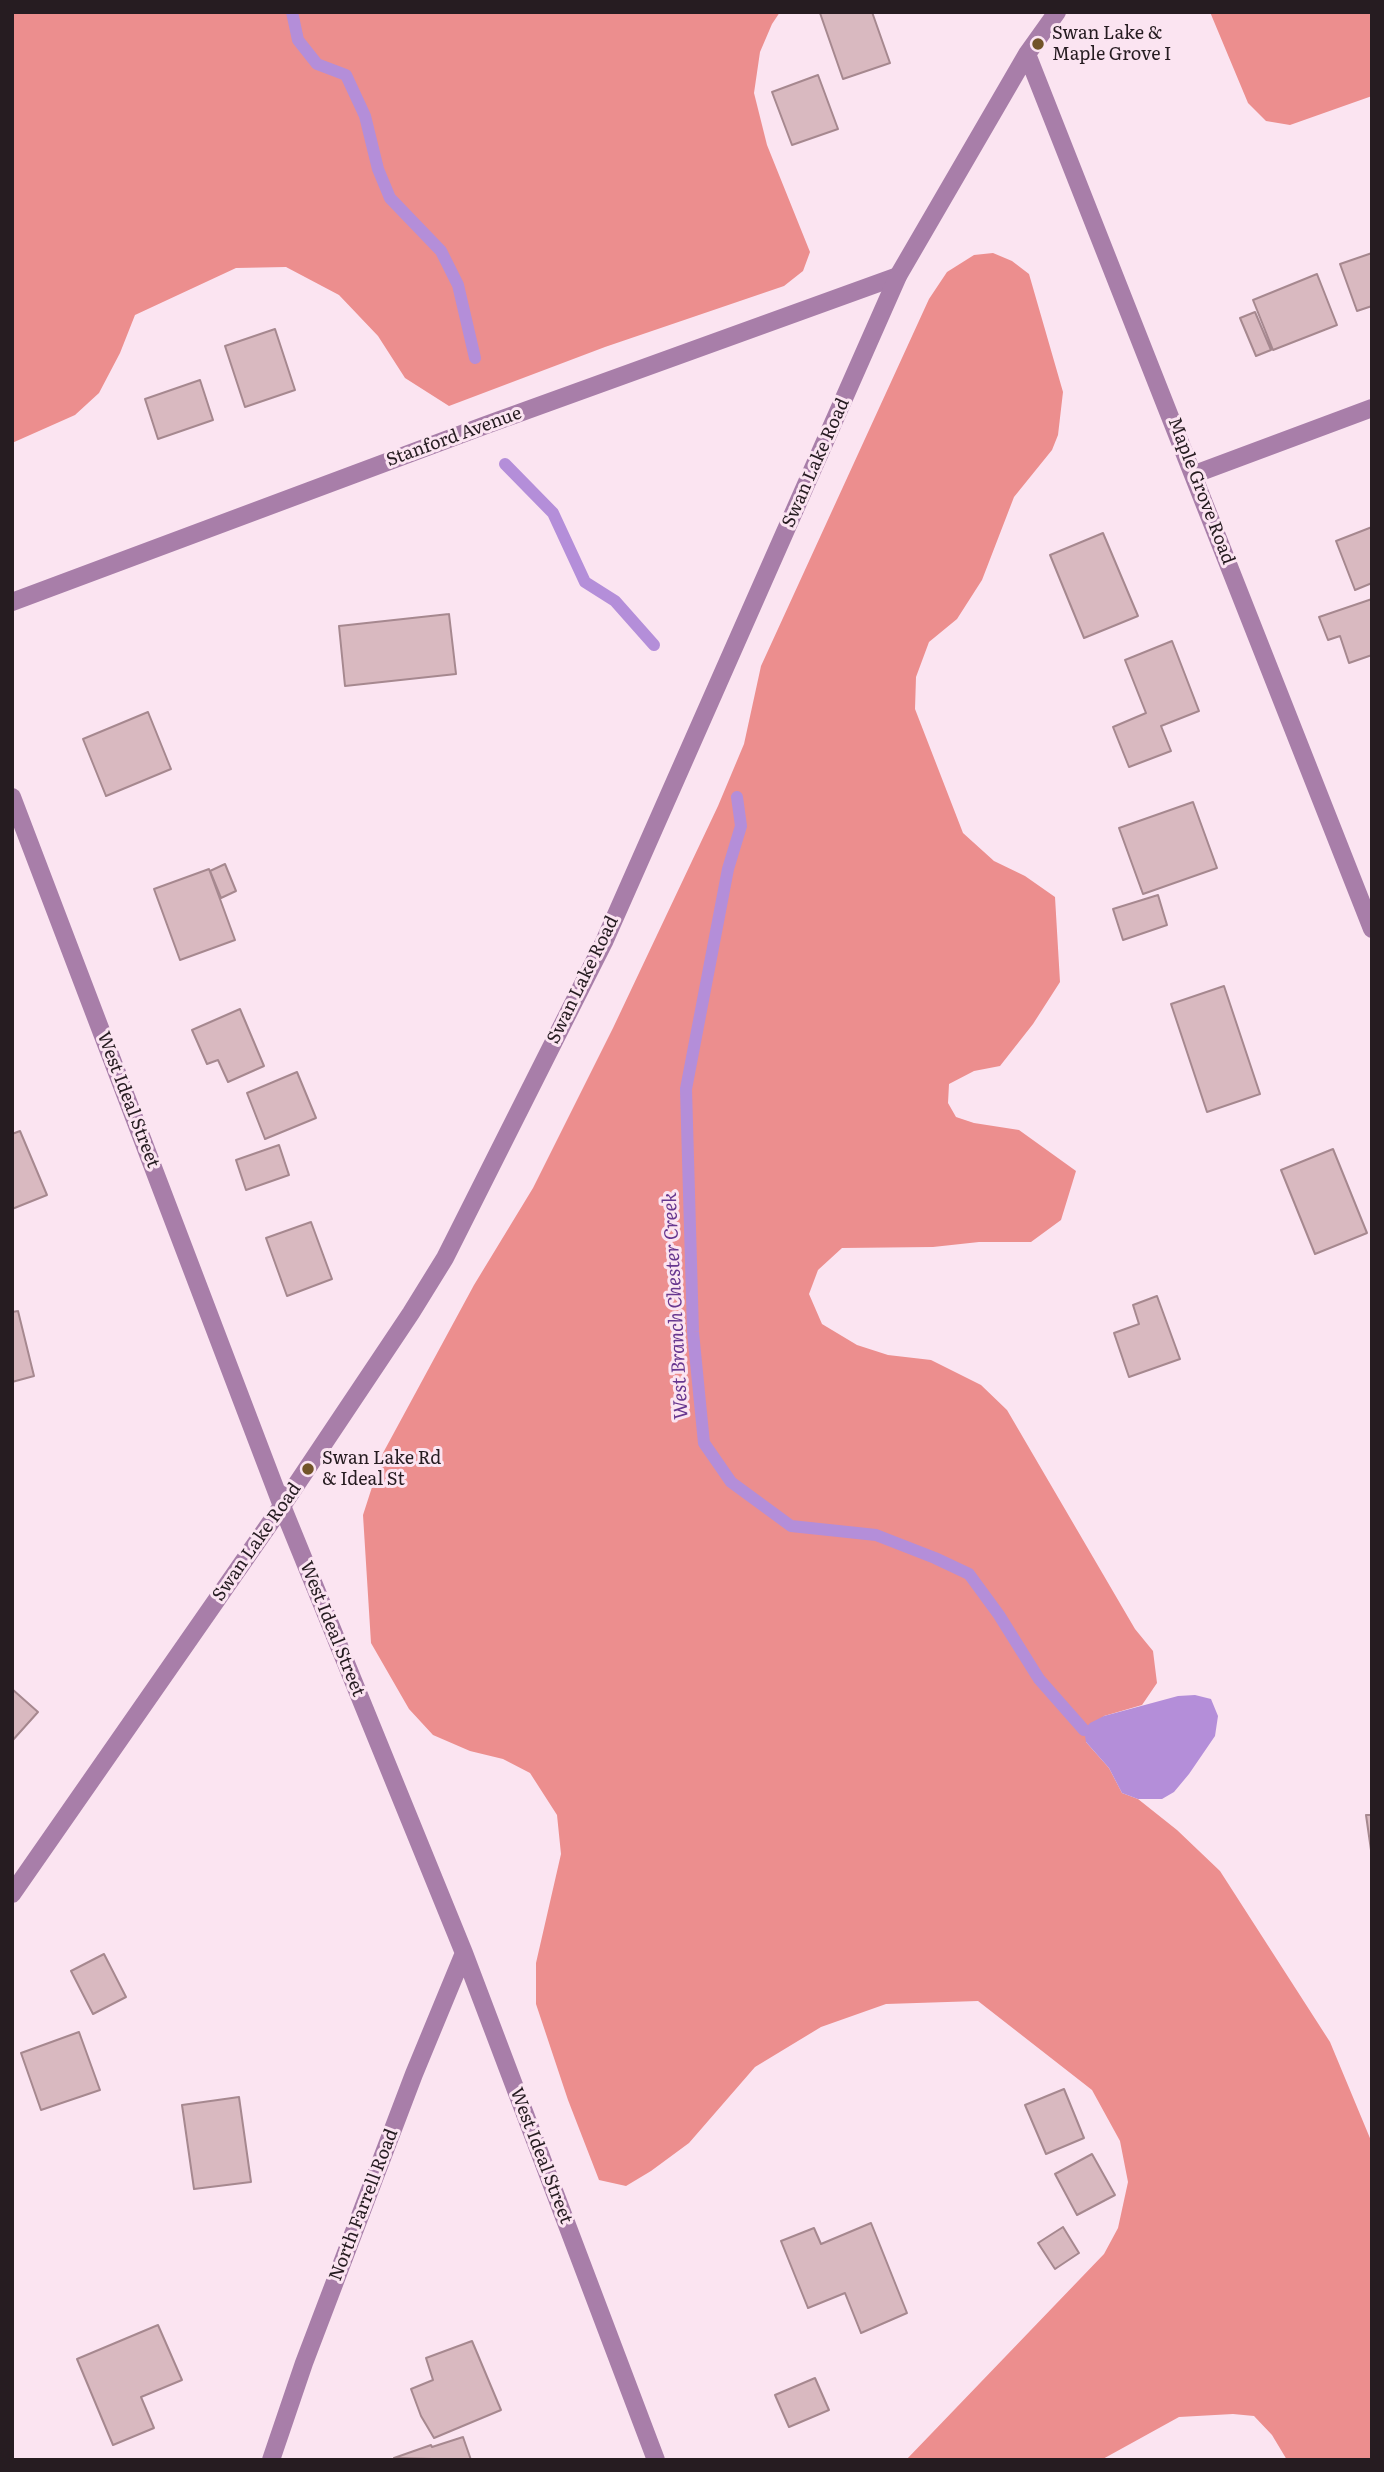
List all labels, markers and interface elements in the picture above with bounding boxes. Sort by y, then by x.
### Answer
place label: Swan Lake & Maple Grove I [1052,23,1171,66]
marker: Swan Lake & Maple Grove I [1030,36,1046,52]
street label: Swan Lake Road [778,395,854,531]
street label: Stanford Avenue [383,402,525,472]
street label: Maple Grove Road [1163,414,1239,568]
street label: Swan Lake Road [543,913,623,1047]
street label: West Ideal Street [92,1029,164,1171]
water label: West Branch Chester Creek [659,1192,693,1420]
place label: Swan Lake Rd & Ideal St [322,1448,441,1490]
marker: Swan Lake Rd & Ideal St [300,1461,316,1477]
street label: Swan Lake Road [208,1479,306,1605]
street label: West Ideal Street [295,1558,369,1700]
street label: West Ideal Street [505,2085,577,2227]
street label: North Farrell Road [325,2126,403,2284]

